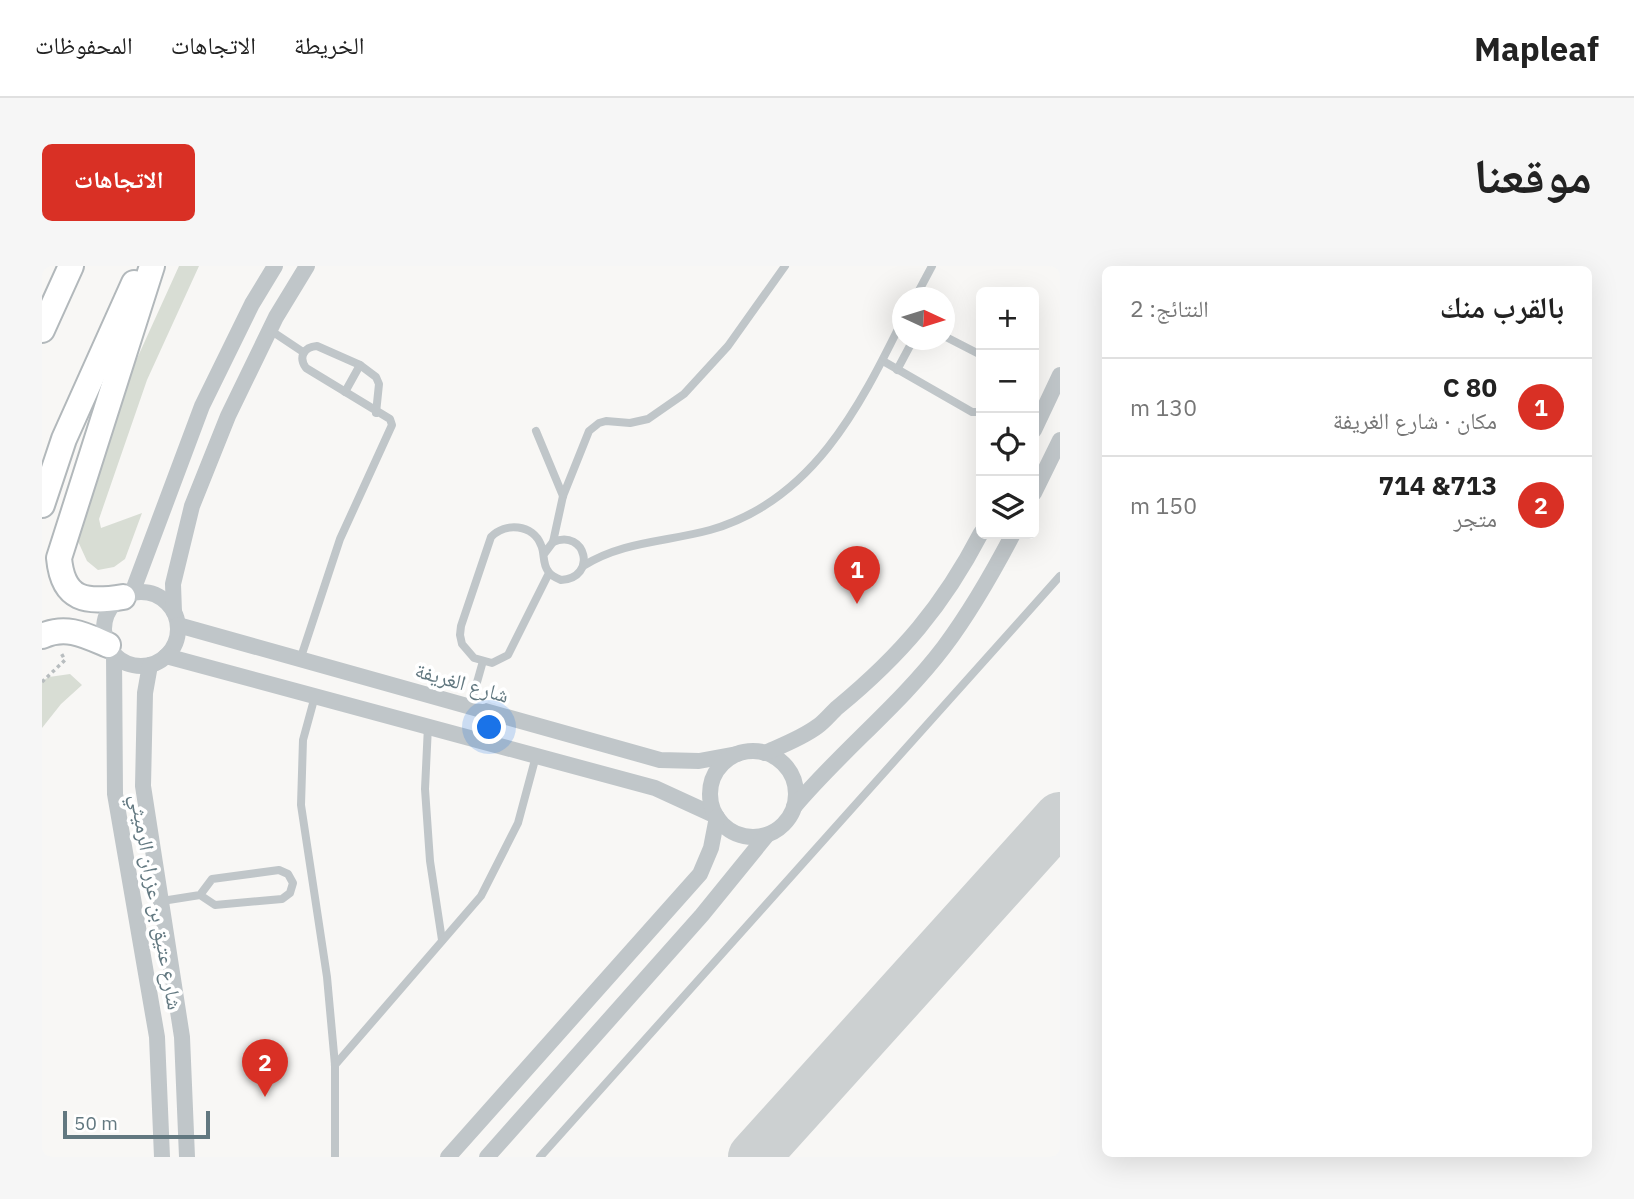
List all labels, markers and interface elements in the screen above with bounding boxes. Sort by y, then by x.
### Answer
text: Mapleaf [1474,27,1599,70]
text: المحفوظات [35,29,133,61]
text: الاتجاهات [171,29,256,61]
text: الخريطة [294,29,365,61]
text: موقعنا [1474,143,1592,206]
button: الاتجاهات [42,144,195,221]
north arrow [892,287,955,350]
map controls [976,287,1039,539]
button: + [976,287,1039,350]
text: بالقرب منك [1440,287,1564,326]
text: النتائج: 2 [1130,293,1209,323]
button: − [976,350,1039,413]
text: C 80 [1443,370,1497,404]
text: 130 m [1130,392,1197,422]
text: 1 [1534,392,1548,422]
text: مكان · شارع الغريفة [1333,405,1497,435]
button: locate [976,413,1039,476]
text: 713& 714 [1378,468,1497,502]
button: layers [976,476,1039,539]
text: 150 m [1130,490,1197,520]
text: 2 [1534,490,1548,520]
text: متجر [1454,503,1497,533]
pin: 1 [834,546,880,604]
street label: شارع الغريفة [412,655,512,709]
your location [472,710,506,744]
street label: شارع عتيق بن عزران الرميثي [121,792,190,1012]
pin: 2 [242,1039,288,1097]
scale bar [63,1108,210,1140]
text: 50 m [74,1111,118,1135]

